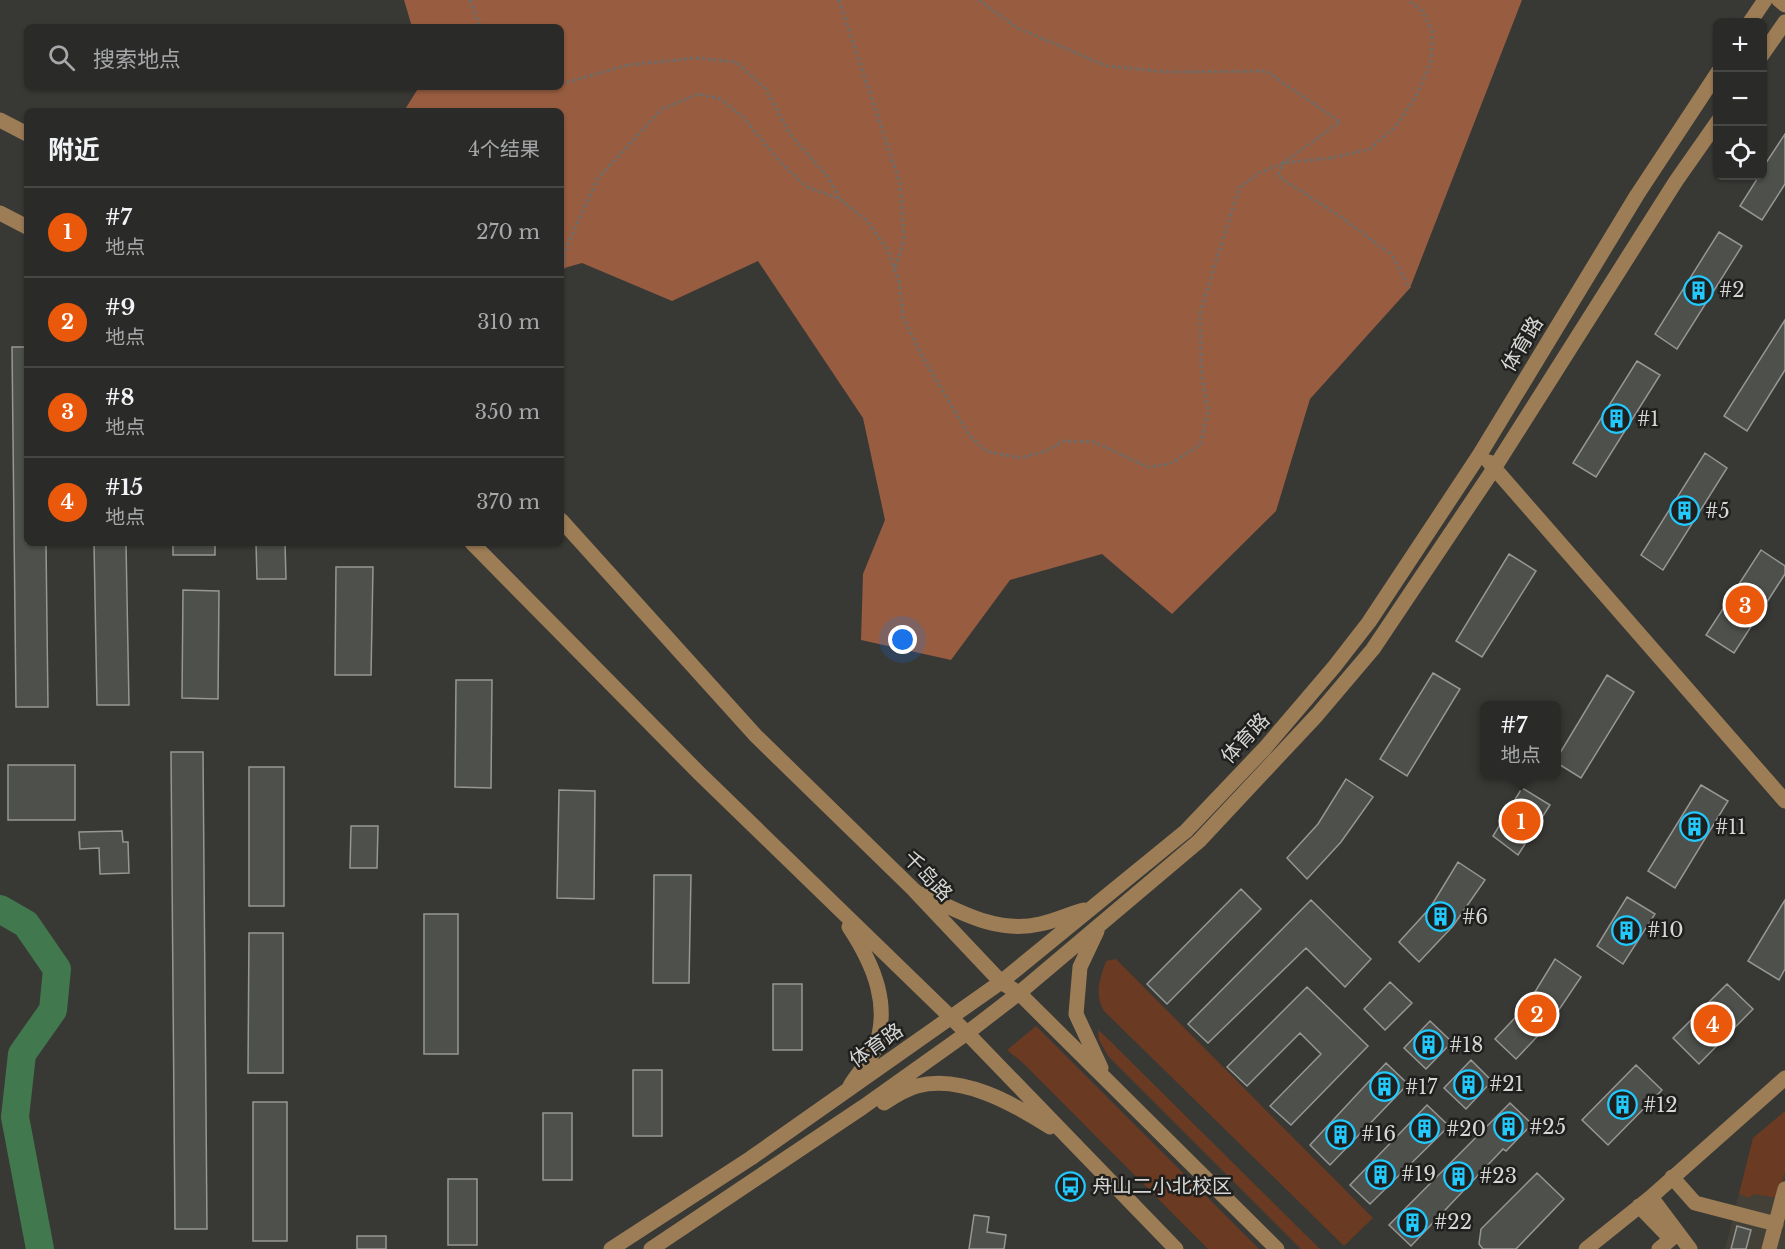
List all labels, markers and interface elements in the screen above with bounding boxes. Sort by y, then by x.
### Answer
map controls [1713,18,1767,180]
button: + [1713,18,1767,72]
search box [24,24,564,90]
icon: search [45,41,78,74]
text: 搜索地点 [93,46,181,73]
button: − [1713,72,1767,126]
button: locate [1713,126,1767,180]
text: 附近 [48,134,100,166]
text: 4个结果 [468,137,540,161]
text: #7 [105,204,132,231]
text: 1 [63,220,72,244]
text: 270 m [476,220,540,244]
text: 地点 [105,235,145,259]
building icon: #2 [1682,274,1714,306]
place label: #2 [1719,278,1745,302]
text: #9 [105,294,135,321]
text: 2 [61,310,74,334]
text: 310 m [477,310,540,334]
street label: 体育路 [1496,312,1548,376]
text: 地点 [105,325,145,349]
text: #8 [105,384,134,411]
text: 3 [61,400,74,424]
text: 350 m [475,400,540,424]
building icon: #1 [1600,403,1632,435]
place label: #1 [1637,407,1659,431]
text: 地点 [105,415,145,439]
text: #15 [105,474,143,501]
text: 4 [61,490,74,514]
text: 370 m [476,490,540,514]
building icon: #5 [1668,495,1700,527]
place label: #5 [1705,499,1730,523]
text: 地点 [105,505,145,529]
pin: 3 [1726,582,1764,628]
your location [888,625,917,654]
popup [1480,701,1561,779]
street label: 体育路 [1216,708,1274,768]
text: #7 [1501,712,1527,739]
text: 地点 [1501,743,1541,767]
pin: 1 [1502,798,1540,844]
building icon: #11 [1678,811,1710,843]
place label: #11 [1715,815,1746,839]
street label: 千岛路 [899,846,957,906]
building icon: #6 [1425,901,1457,933]
place label: #6 [1462,905,1488,929]
building icon: #10 [1610,914,1642,946]
place label: #10 [1647,918,1684,942]
pin: 2 [1518,992,1556,1036]
pin: 4 [1694,1002,1732,1046]
street label: 体育路 [845,1018,907,1072]
building icon: #18 [1412,1029,1444,1061]
place label: #18 [1449,1033,1483,1057]
building icon: #21 [1452,1068,1484,1100]
building icon: #17 [1368,1071,1400,1103]
place label: #21 [1489,1072,1524,1096]
place label: #17 [1405,1075,1438,1099]
building icon: #12 [1606,1089,1638,1121]
place label: #12 [1643,1093,1678,1117]
building icon: #25 [1492,1111,1524,1143]
building icon: #20 [1409,1113,1441,1145]
place label: #25 [1529,1115,1566,1139]
place label: #20 [1446,1117,1486,1141]
building icon: #16 [1324,1118,1356,1150]
place label: #16 [1361,1122,1396,1146]
building icon: #19 [1364,1158,1396,1190]
building icon: #23 [1442,1160,1474,1192]
place label: #19 [1401,1162,1436,1186]
place label: #23 [1479,1164,1517,1188]
bus stop icon: 舟山二小北校区 [1055,1170,1087,1202]
place label: 舟山二小北校区 [1092,1174,1232,1198]
building icon: #22 [1397,1206,1429,1238]
place label: #22 [1434,1210,1472,1234]

